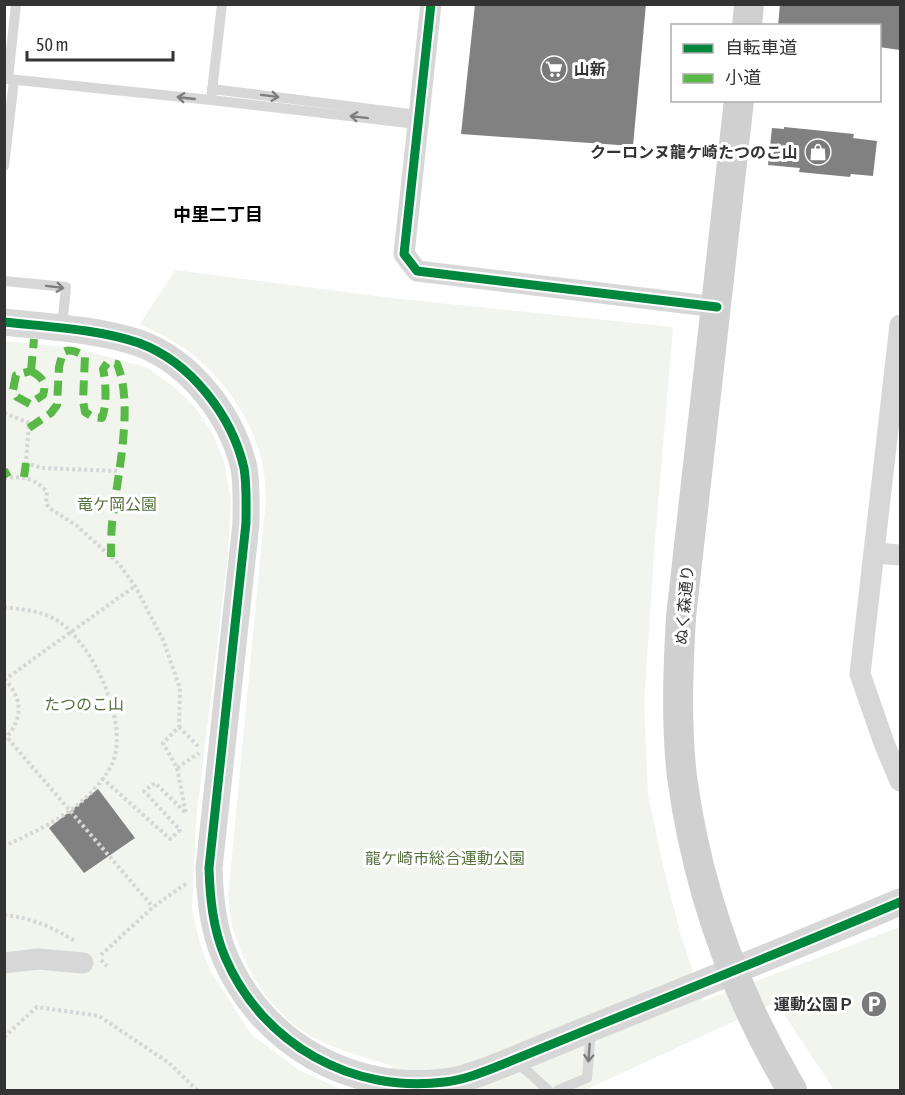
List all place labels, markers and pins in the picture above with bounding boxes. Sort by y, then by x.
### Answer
supermarket icon: 山新 [539,54,569,84]
place label: 山新 [574,60,606,78]
shop icon: クーロンヌ龍ケ崎たつのこ山 [803,137,833,167]
place label: クーロンヌ龍ケ崎たつのこ山 [590,143,798,161]
parking icon: 運動公園Ｐ [859,989,889,1019]
place label: 運動公園Ｐ [774,995,854,1013]

